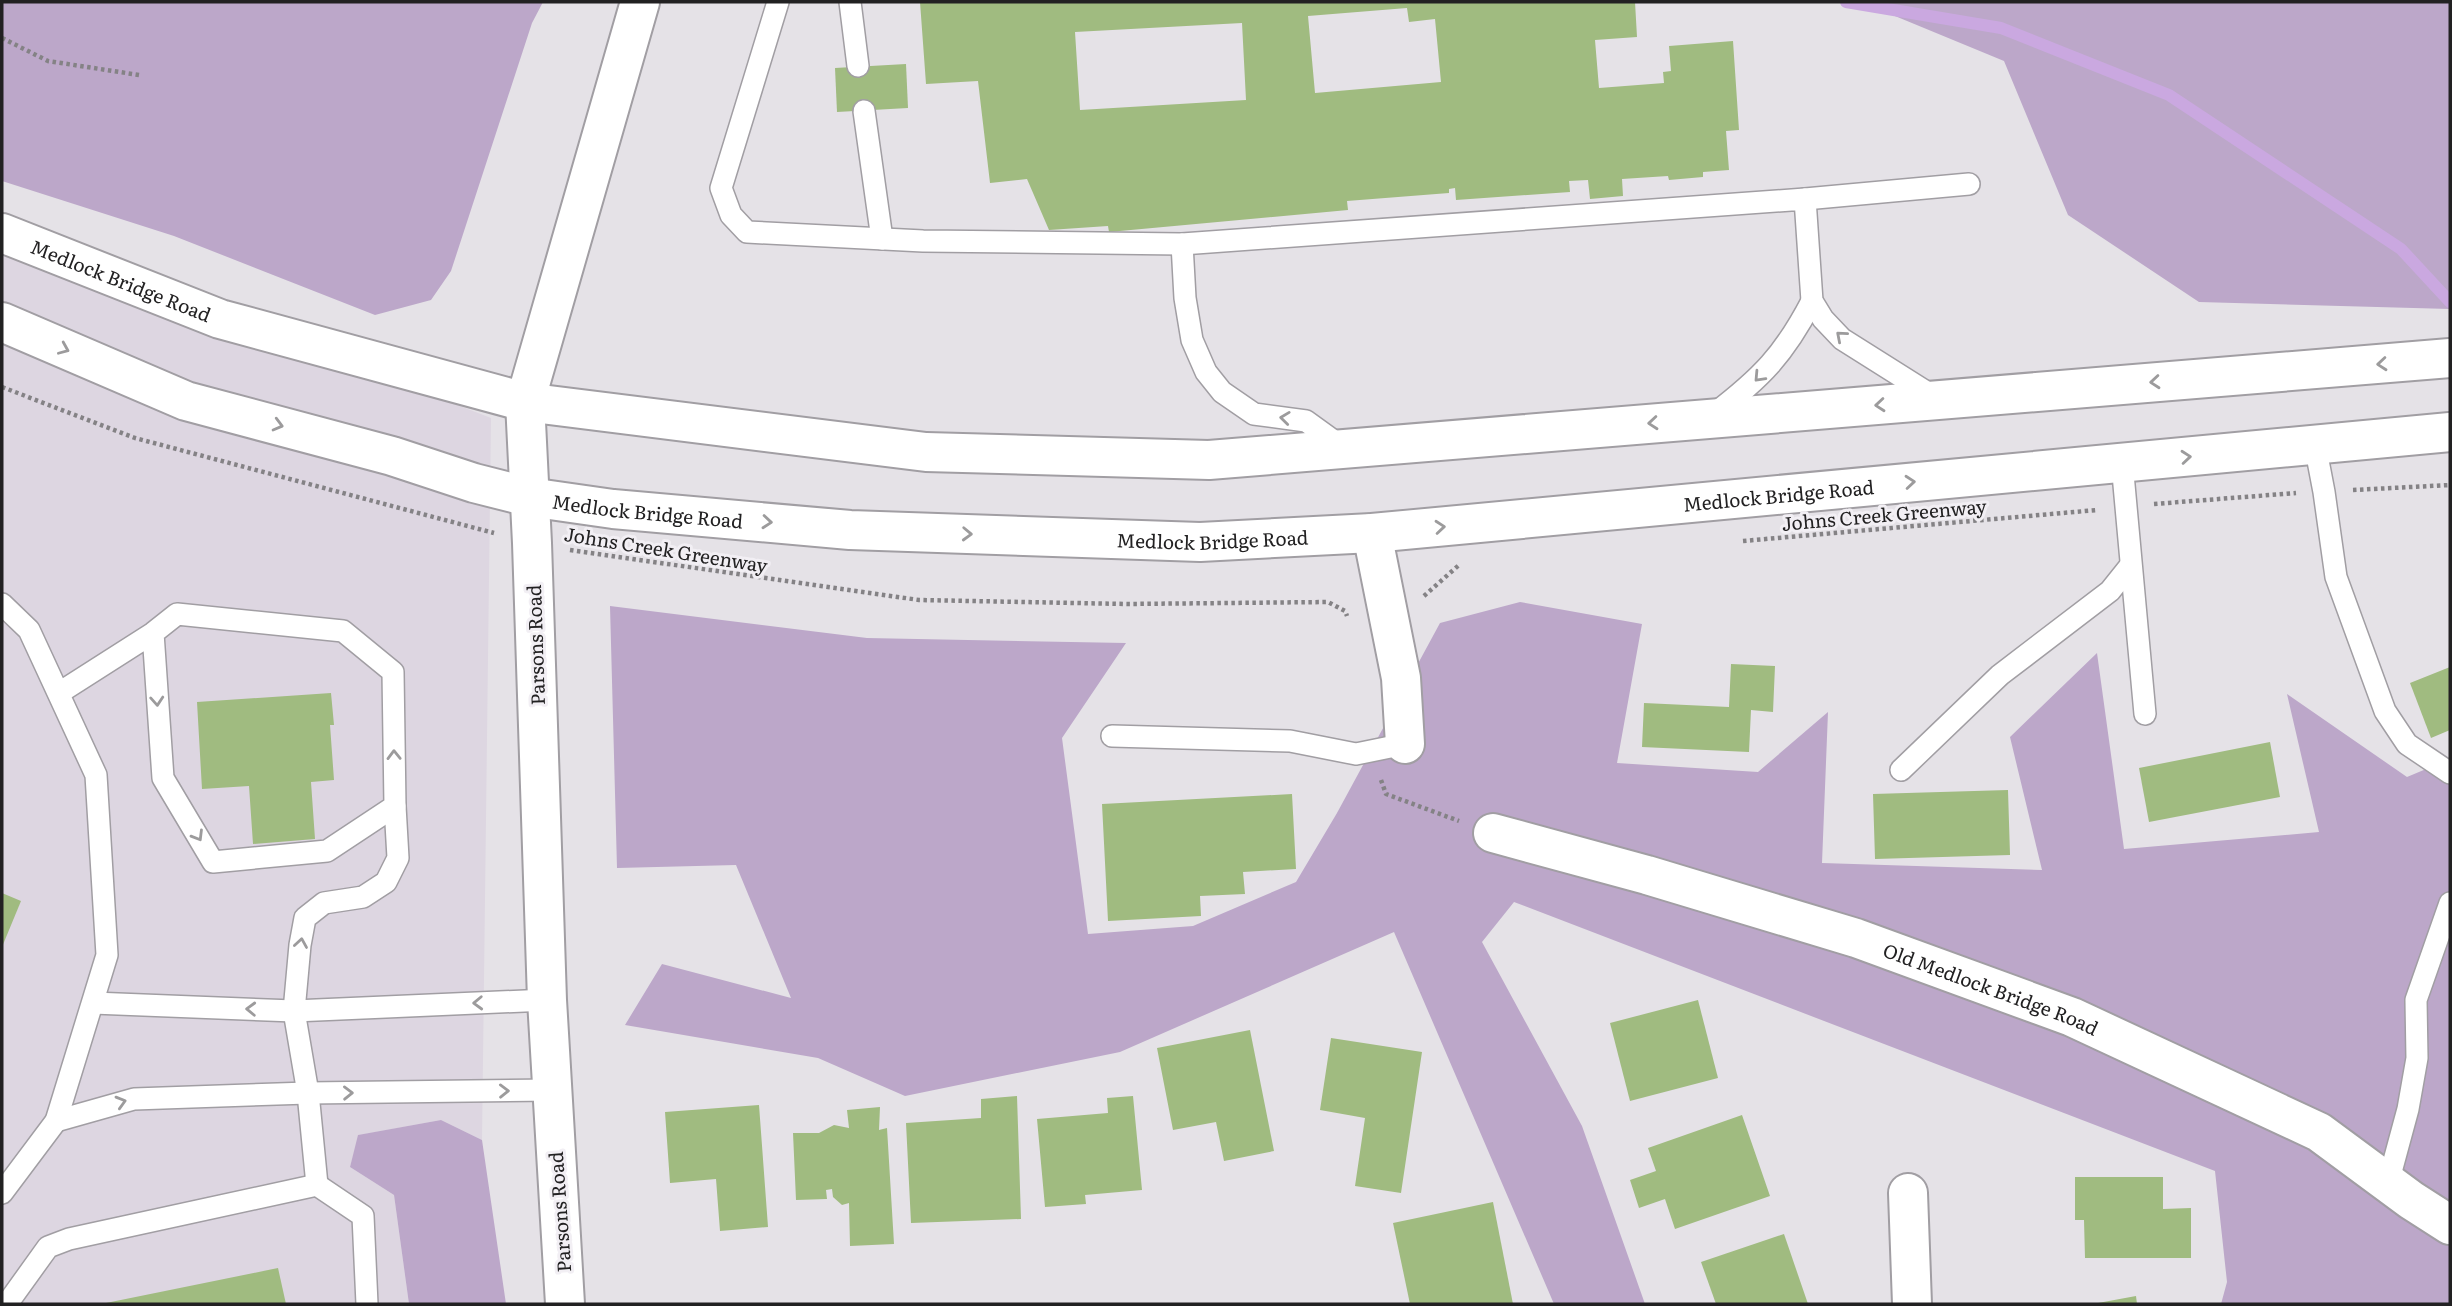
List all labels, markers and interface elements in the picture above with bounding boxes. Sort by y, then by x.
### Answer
street label: Medlock Bridge Road [27,232,216,328]
one-way arrow [1836,332,1849,344]
one-way arrow [58,340,70,354]
one-way arrow [2376,356,2388,371]
one-way arrow [1755,369,1768,382]
one-way arrow [2150,374,2161,389]
one-way arrow [1874,397,1885,412]
one-way arrow [1279,410,1291,425]
one-way arrow [1647,415,1658,430]
one-way arrow [272,417,284,432]
one-way arrow [2180,449,2191,464]
street label: Medlock Bridge Road [1682,472,1876,518]
one-way arrow [1904,475,1916,490]
street label: Medlock Bridge Road [550,486,745,534]
street label: Johns Creek Greenway [1780,491,1988,537]
one-way arrow [761,515,773,530]
street label: Johns Creek Greenway [562,519,770,579]
one-way arrow [1434,519,1446,534]
street label: Medlock Bridge Road [1116,522,1309,556]
one-way arrow [961,526,972,541]
street label: Parsons Road [519,584,551,706]
one-way arrow [149,696,164,707]
one-way arrow [386,749,402,760]
one-way arrow [189,829,202,842]
street label: Old Medlock Bridge Road [1880,935,2104,1042]
one-way arrow [293,937,308,949]
one-way arrow [473,996,484,1011]
one-way arrow [245,1002,256,1017]
one-way arrow [499,1083,509,1099]
one-way arrow [343,1085,354,1101]
one-way arrow [115,1096,127,1111]
street label: Parsons Road [541,1150,577,1273]

